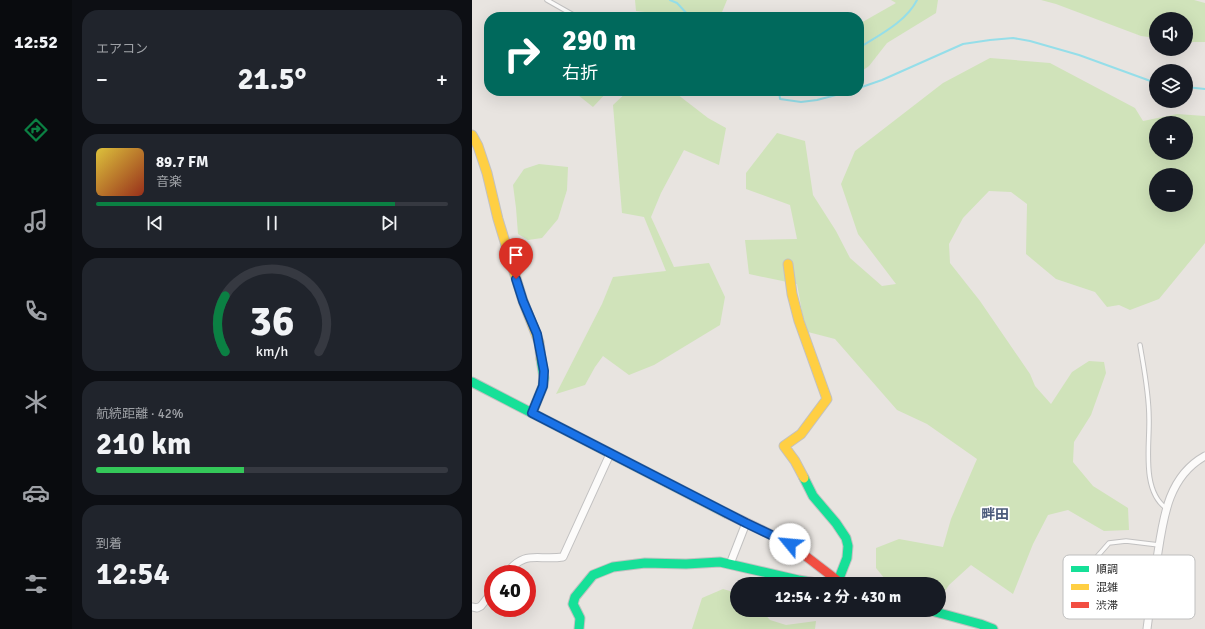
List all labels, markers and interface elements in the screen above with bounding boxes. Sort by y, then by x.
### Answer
map controls [1149,12,1193,212]
button: sound [1149,12,1193,56]
text: 290 m [562,24,636,58]
icon: right [496,28,548,80]
text: 12:52 [14,31,58,53]
text: エアコン [96,41,148,57]
text: 21.5° [237,61,307,98]
text: 右折 [562,62,598,84]
button: layers [1149,64,1193,108]
text: − [96,66,108,93]
text: + [436,66,448,93]
icon: directions [22,116,50,144]
button: + [1149,116,1193,160]
text: 89.7 FM [156,153,208,171]
button: − [1149,168,1193,212]
text: 音楽 [156,174,182,190]
icon: music [22,207,50,235]
icon: previous [144,212,166,234]
icon: pause [261,212,283,234]
icon: next [378,212,400,234]
pin [499,238,533,279]
icon: arrive [505,244,527,266]
text: 36 [250,296,294,347]
icon: phone [22,297,50,325]
text: km/h [256,343,288,360]
icon: climate [22,388,50,416]
text: 航続距離 · 42% [96,406,184,422]
text: 210 km [96,426,191,463]
icon: car [22,479,50,507]
district label: 畔田 [981,506,1009,523]
position arrow [769,523,811,565]
text: 到着 [96,536,122,552]
legend [1063,555,1195,619]
text: 12:54 [96,556,170,593]
text: 順調 [1096,563,1118,576]
speed limit sign: 40 [484,565,536,617]
icon: filters [22,570,50,598]
text: 混雑 [1096,581,1118,594]
text: 12:54 · 2 分 · 430 m [775,588,901,606]
text: 渋滞 [1096,599,1118,612]

